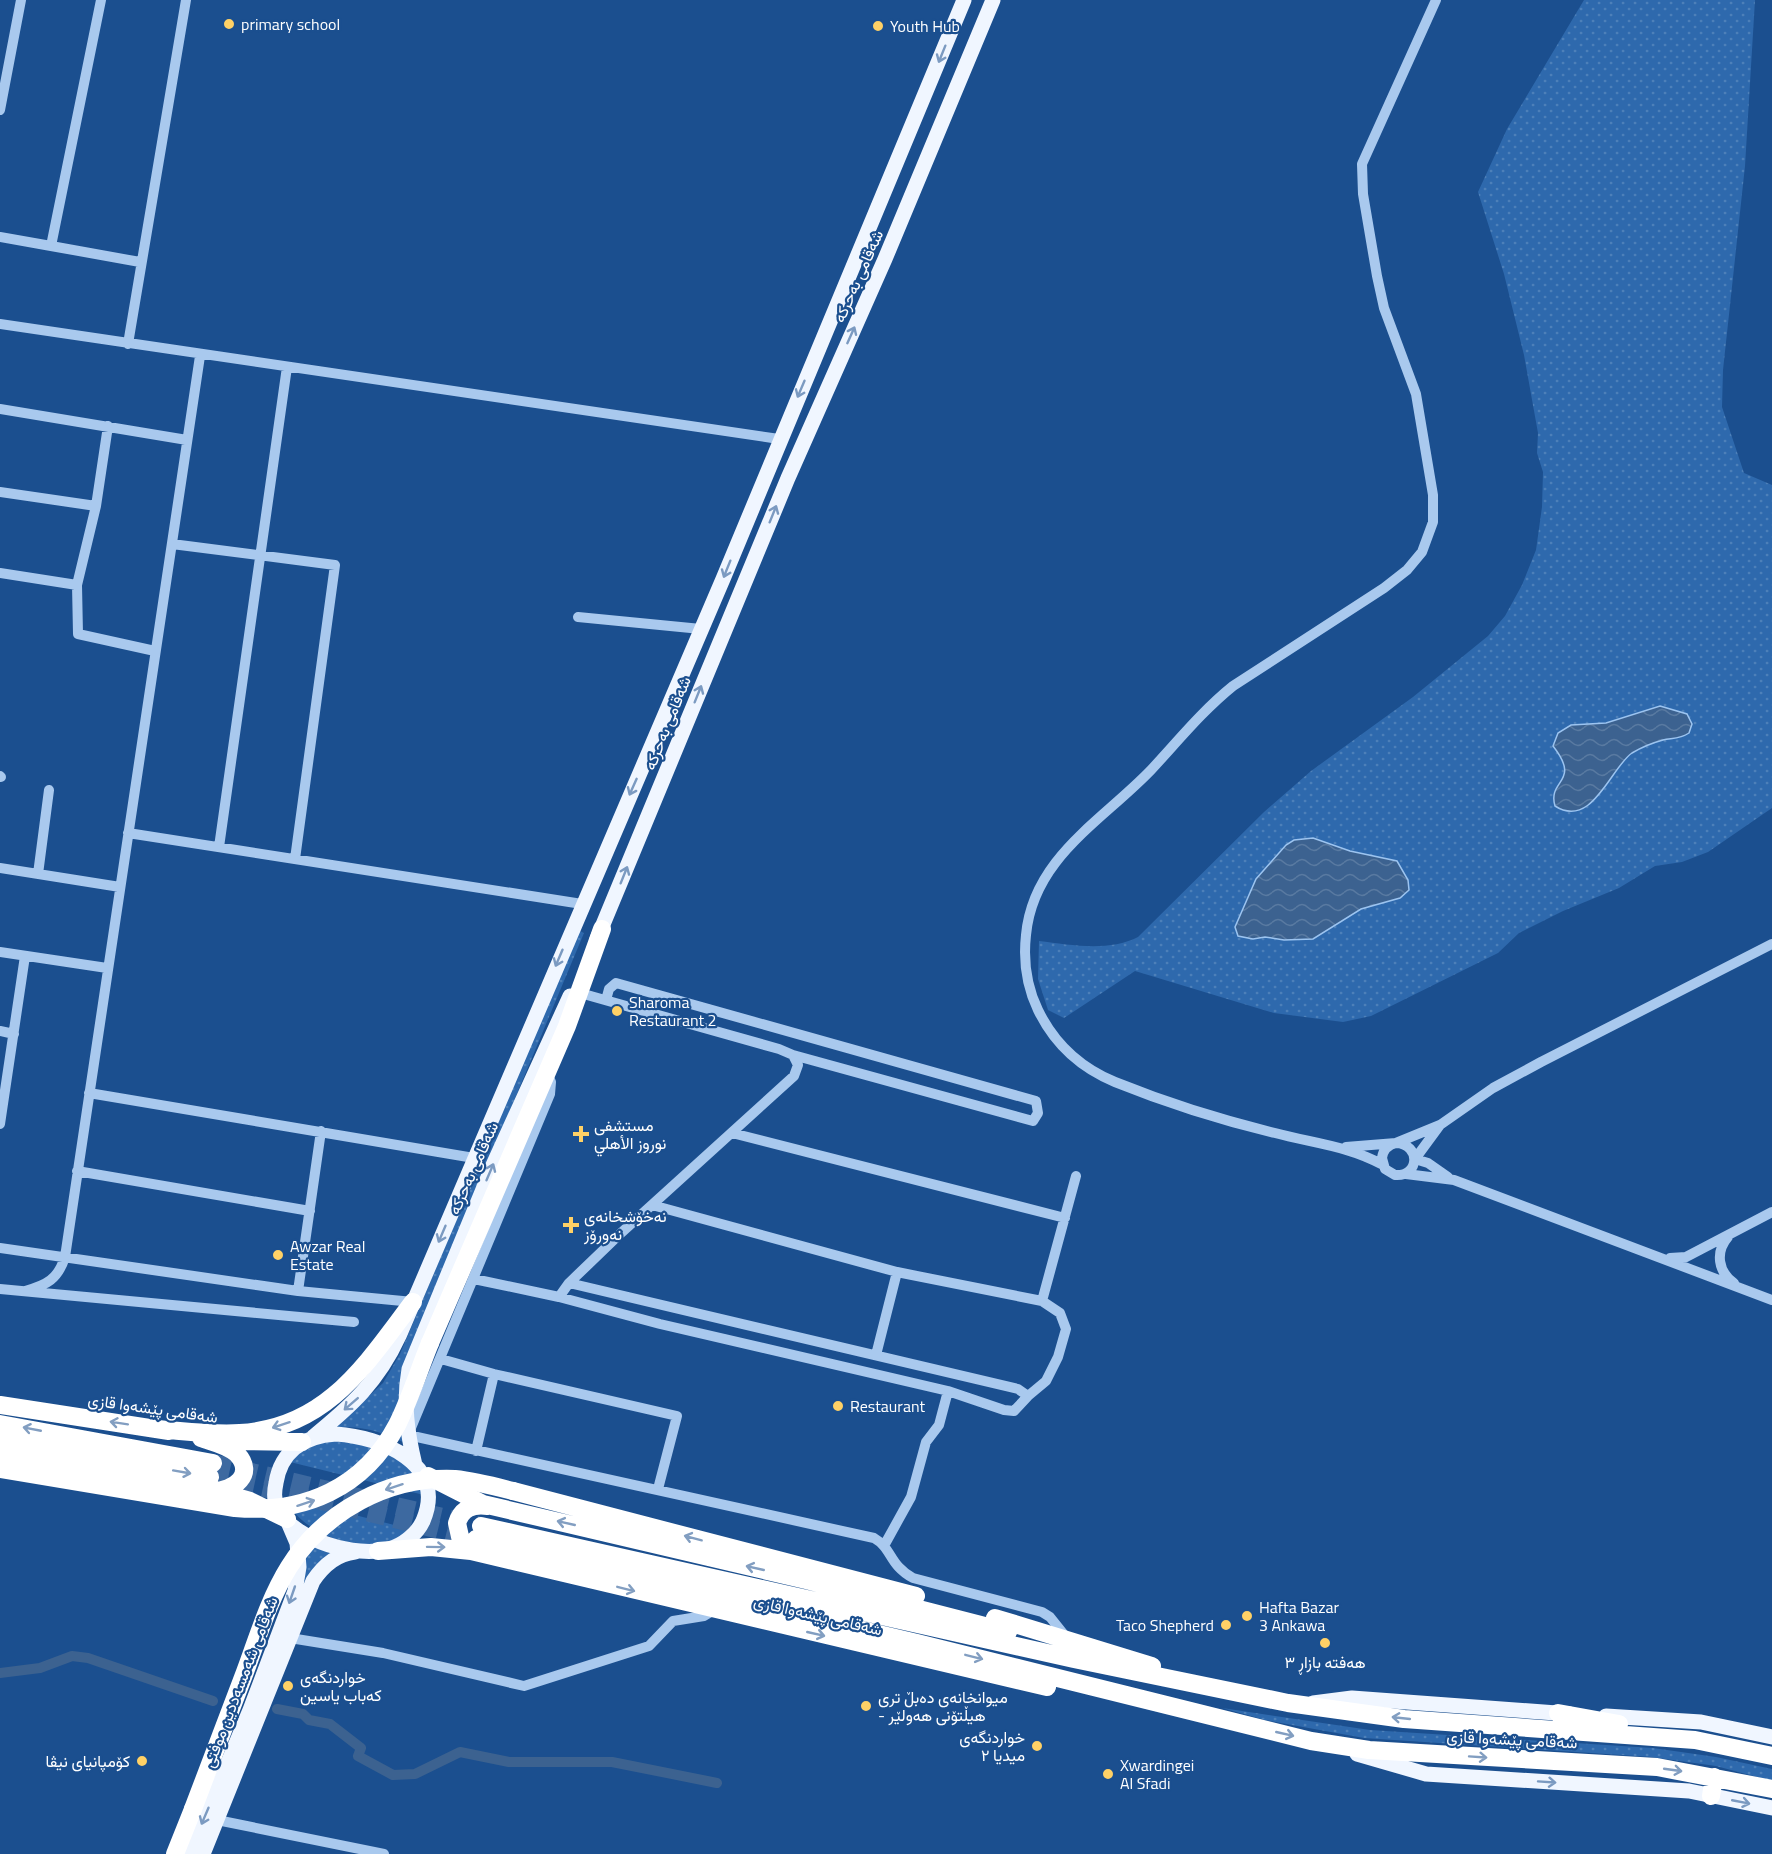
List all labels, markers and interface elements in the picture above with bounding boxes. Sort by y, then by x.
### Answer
place label: primary school [241,12,340,36]
place label: Youth Hub [890,14,960,38]
marker: primary school [222,17,236,31]
marker: Youth Hub [871,19,885,33]
one-way arrow [936,44,947,63]
street label: شەقامی بەحرکە [827,226,889,326]
one-way arrow [846,327,857,345]
one-way arrow [795,379,806,397]
one-way arrow [768,505,779,524]
one-way arrow [721,559,732,578]
street label: شەقامی بەحرکە [637,673,697,773]
one-way arrow [693,686,704,704]
one-way arrow [627,777,638,795]
one-way arrow [619,866,630,884]
one-way arrow [553,948,564,966]
place label: Sharoma Restaurant 2 [629,990,717,1032]
marker: Sharoma Restaurant 2 [610,1004,624,1018]
place label: مستشفى نوروز الأهلي [594,1113,666,1157]
street label: شەقامی بەحرکە [442,1118,504,1218]
marker: مستشفى نوروز الأهلي [572,1125,590,1143]
one-way arrow [485,1163,496,1182]
place label: نەخۆشخانەی نەورۆز [583,1204,667,1246]
marker: نەخۆشخانەی نەورۆز [562,1216,580,1234]
one-way arrow [436,1224,447,1242]
place label: Awzar Real Estate [290,1234,365,1276]
marker: Awzar Real Estate [271,1248,285,1262]
street label: شەقامی پێشەوا قازی [87,1387,219,1429]
place label: Restaurant [850,1394,925,1418]
one-way arrow [344,1397,359,1411]
marker: Restaurant [831,1399,845,1413]
one-way arrow [109,1418,129,1429]
one-way arrow [272,1421,291,1432]
one-way arrow [23,1423,42,1434]
one-way arrow [172,1466,191,1477]
one-way arrow [385,1482,404,1493]
one-way arrow [296,1496,315,1507]
one-way arrow [556,1517,576,1528]
one-way arrow [684,1531,703,1543]
one-way arrow [426,1541,446,1553]
one-way arrow [746,1562,765,1574]
one-way arrow [617,1583,636,1595]
one-way arrow [286,1586,297,1604]
street label: شەقامی پێشەوا قازی [752,1589,884,1641]
street label: شەقامی شەمسەددین موفتی [196,1593,284,1771]
place label: Hafta Bazar 3 Ankawa [1259,1595,1339,1637]
marker: Hafta Bazar 3 Ankawa [1240,1609,1254,1623]
place label: Taco Shepherd [1116,1613,1214,1637]
marker: Taco Shepherd [1219,1618,1233,1632]
one-way arrow [806,1629,825,1641]
marker: هەفتە بازاڕ ٣ [1318,1636,1332,1650]
place label: هەفتە بازاڕ ٣ [1284,1650,1366,1675]
one-way arrow [964,1651,983,1663]
place label: خواردنگەی کەباب یاسین [300,1665,382,1707]
marker: خواردنگەی کەباب یاسین [281,1679,295,1693]
place label: میوانخانەی دەبڵ تری - هیڵتۆنی هەولێر [878,1685,1008,1727]
marker: میوانخانەی دەبڵ تری - هیڵتۆنی هەولێر [859,1699,873,1713]
one-way arrow [1392,1712,1412,1723]
street label: شەقامی پێشەوا قازی [1446,1724,1578,1754]
place label: خواردنگەی میدیا ٢ [959,1725,1025,1767]
one-way arrow [1275,1729,1294,1741]
marker: خواردنگەی میدیا ٢ [1030,1739,1044,1753]
place label: کۆمپانیای نیڤا [45,1749,130,1773]
one-way arrow [1468,1752,1488,1763]
place label: Xwardingei Al Sfadi [1120,1753,1194,1795]
marker: کۆمپانیای نیڤا [135,1754,149,1768]
one-way arrow [1663,1764,1682,1775]
marker: Xwardingei Al Sfadi [1101,1767,1115,1781]
one-way arrow [1537,1777,1557,1788]
one-way arrow [1731,1797,1750,1808]
one-way arrow [199,1806,210,1825]

